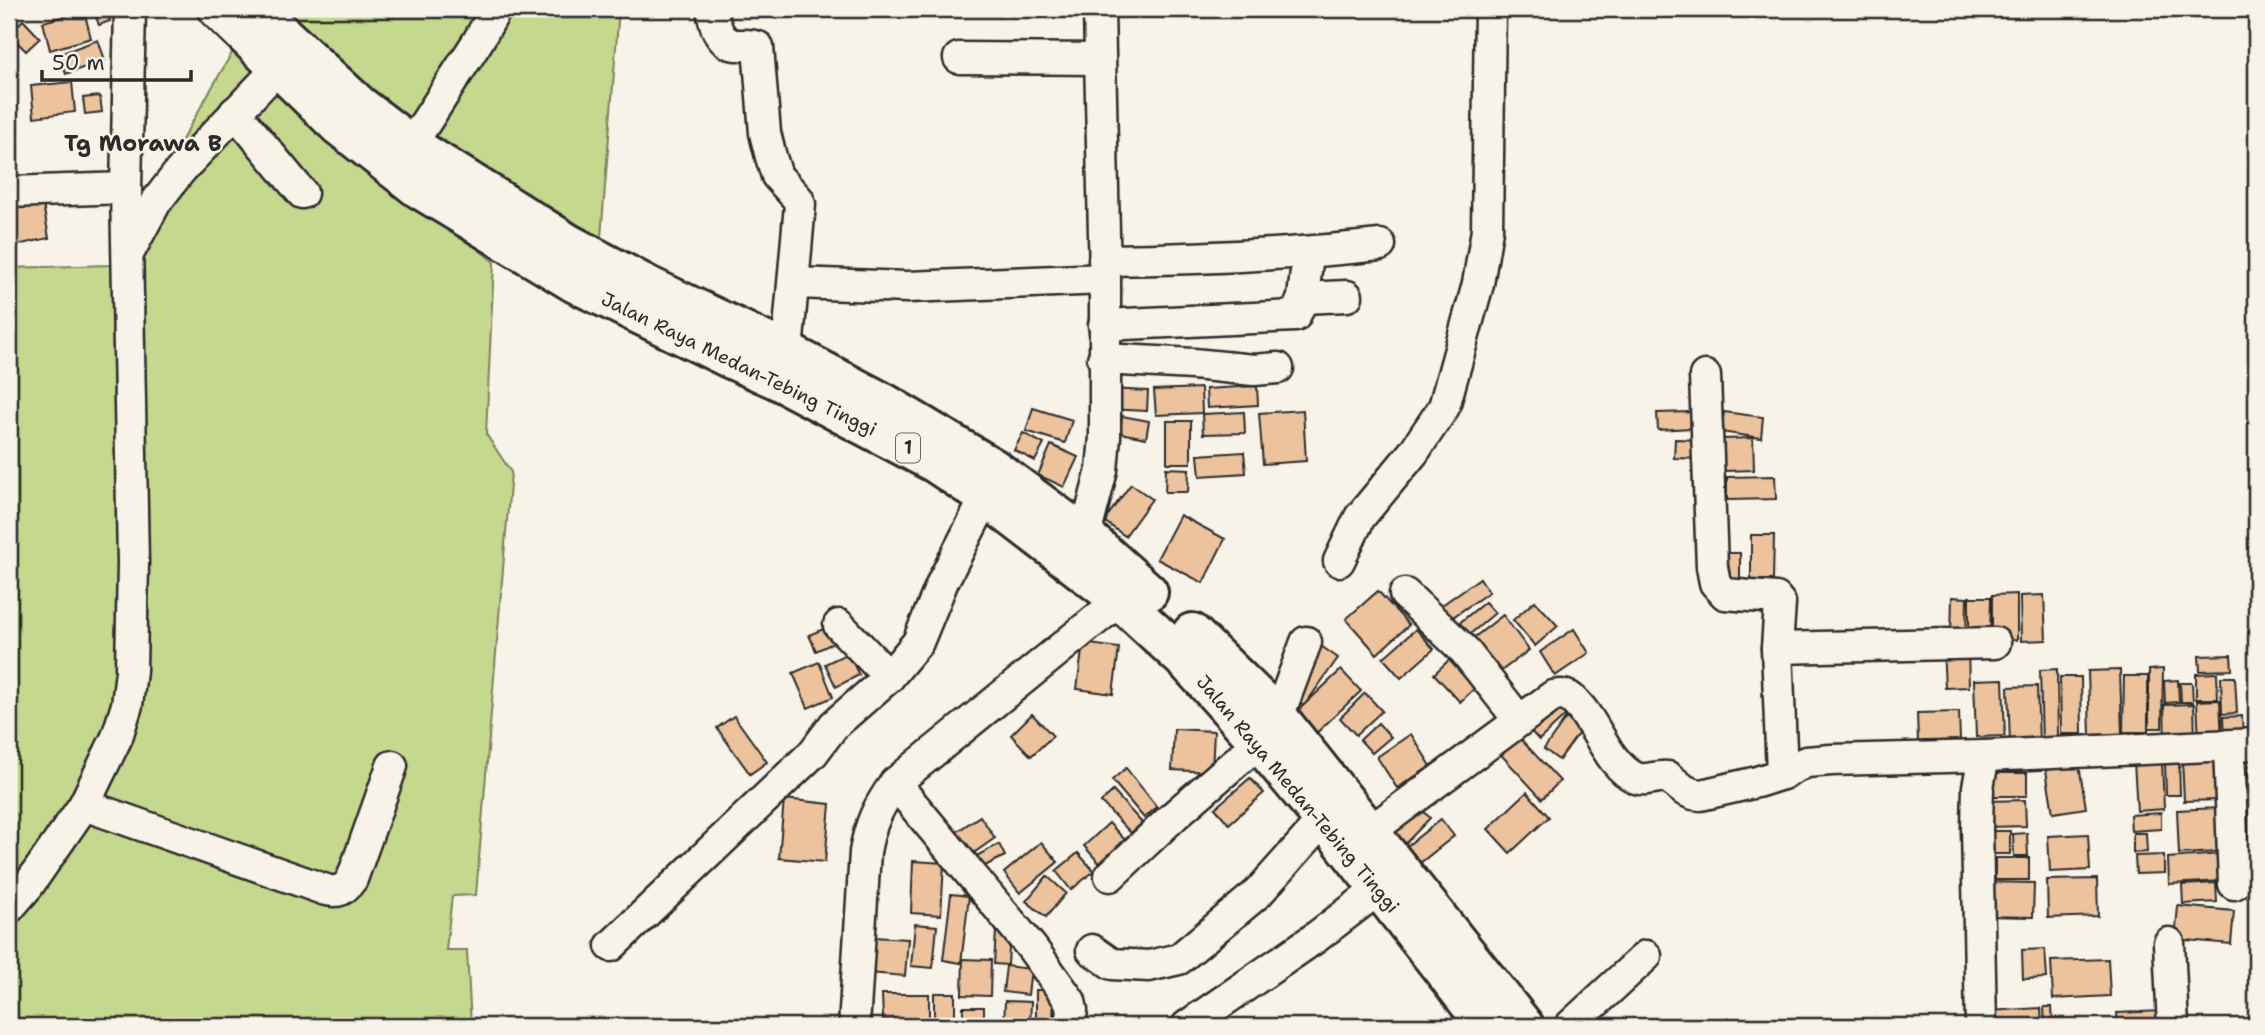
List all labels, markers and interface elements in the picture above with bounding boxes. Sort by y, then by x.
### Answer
scale bar [42,38,191,82]
text: 50 m [52,49,105,77]
district label: Tg Morawa B [64,128,222,158]
street label: Jalan Raya Medan-Tebing Tinggi [597,286,881,442]
road number: 1 [896,434,920,462]
street label: Jalan Raya Medan-Tebing Tinggi [1191,670,1405,918]

